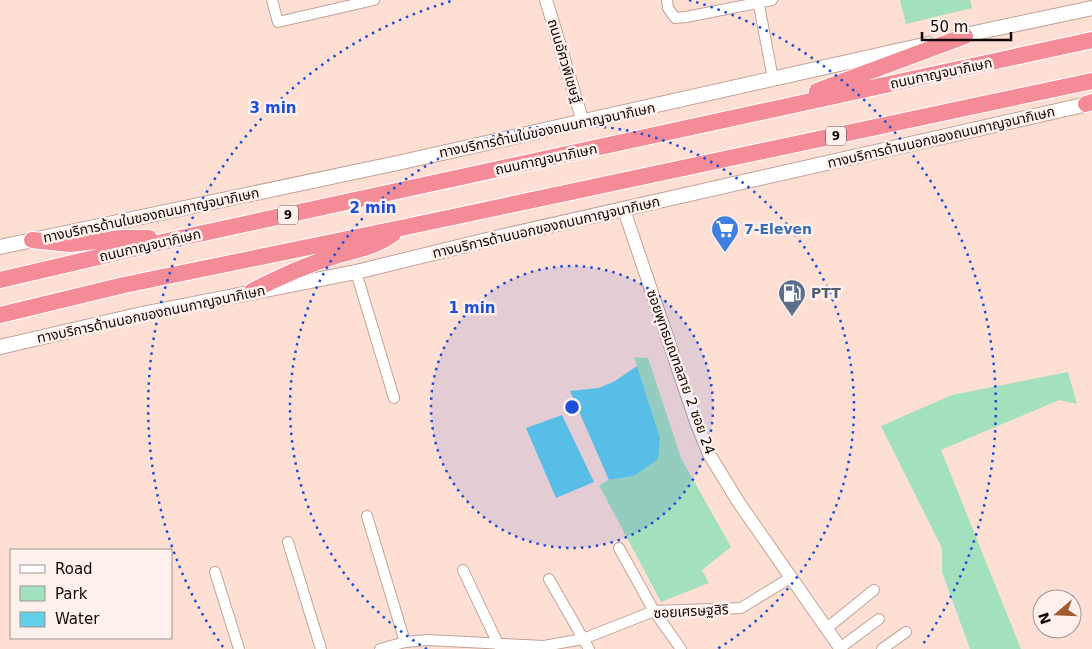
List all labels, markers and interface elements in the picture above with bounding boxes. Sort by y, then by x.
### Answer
scale bar [922,10,1011,42]
street label: ถนนอัศวพิเชษฐ์ [545,17,586,105]
text: 50 m [930,18,968,36]
street label: ถนนกาญจนาภิเษก [889,54,993,92]
text: 3 min [249,99,297,117]
street label: ทางบริการด้านในของถนนกาญจนาภิเษก [437,99,657,161]
street label: ทางบริการด้านนอกของถนนกาญจนาภิเษก [826,103,1056,171]
road number: 9 [826,126,846,146]
street label: ถนนกาญจนาภิเษก [493,140,599,178]
street label: ทางบริการด้านในของถนนกาญจนาภิเษก [41,184,261,246]
street label: ทางบริการด้านนอกของถนนกาญจนาภิเษก [431,193,661,261]
text: 2 min [349,199,397,217]
road number: 9 [278,206,298,224]
supermarket icon: 7-Eleven [710,214,740,253]
place label: 7-Eleven [744,221,812,237]
street label: ถนนกาญจนาภิเษก [97,225,203,265]
fuel station icon: PTT [777,278,807,317]
street label: ทางบริการด้านนอกของถนนกาญจนาภิเษก [35,282,267,346]
place label: PTT [811,285,841,301]
street label: ซอยพุทธมณฑลสาย 2 ซอย 24 [643,287,718,457]
text: 1 min [448,299,496,317]
centre of rings [563,398,581,416]
legend [10,549,172,639]
text: Road [55,560,93,578]
text: Park [55,585,88,603]
north arrow [1032,589,1082,639]
street label: ซอยเศรษฐสิริ [653,601,729,621]
text: Water [55,610,100,628]
text: N [1035,610,1054,626]

